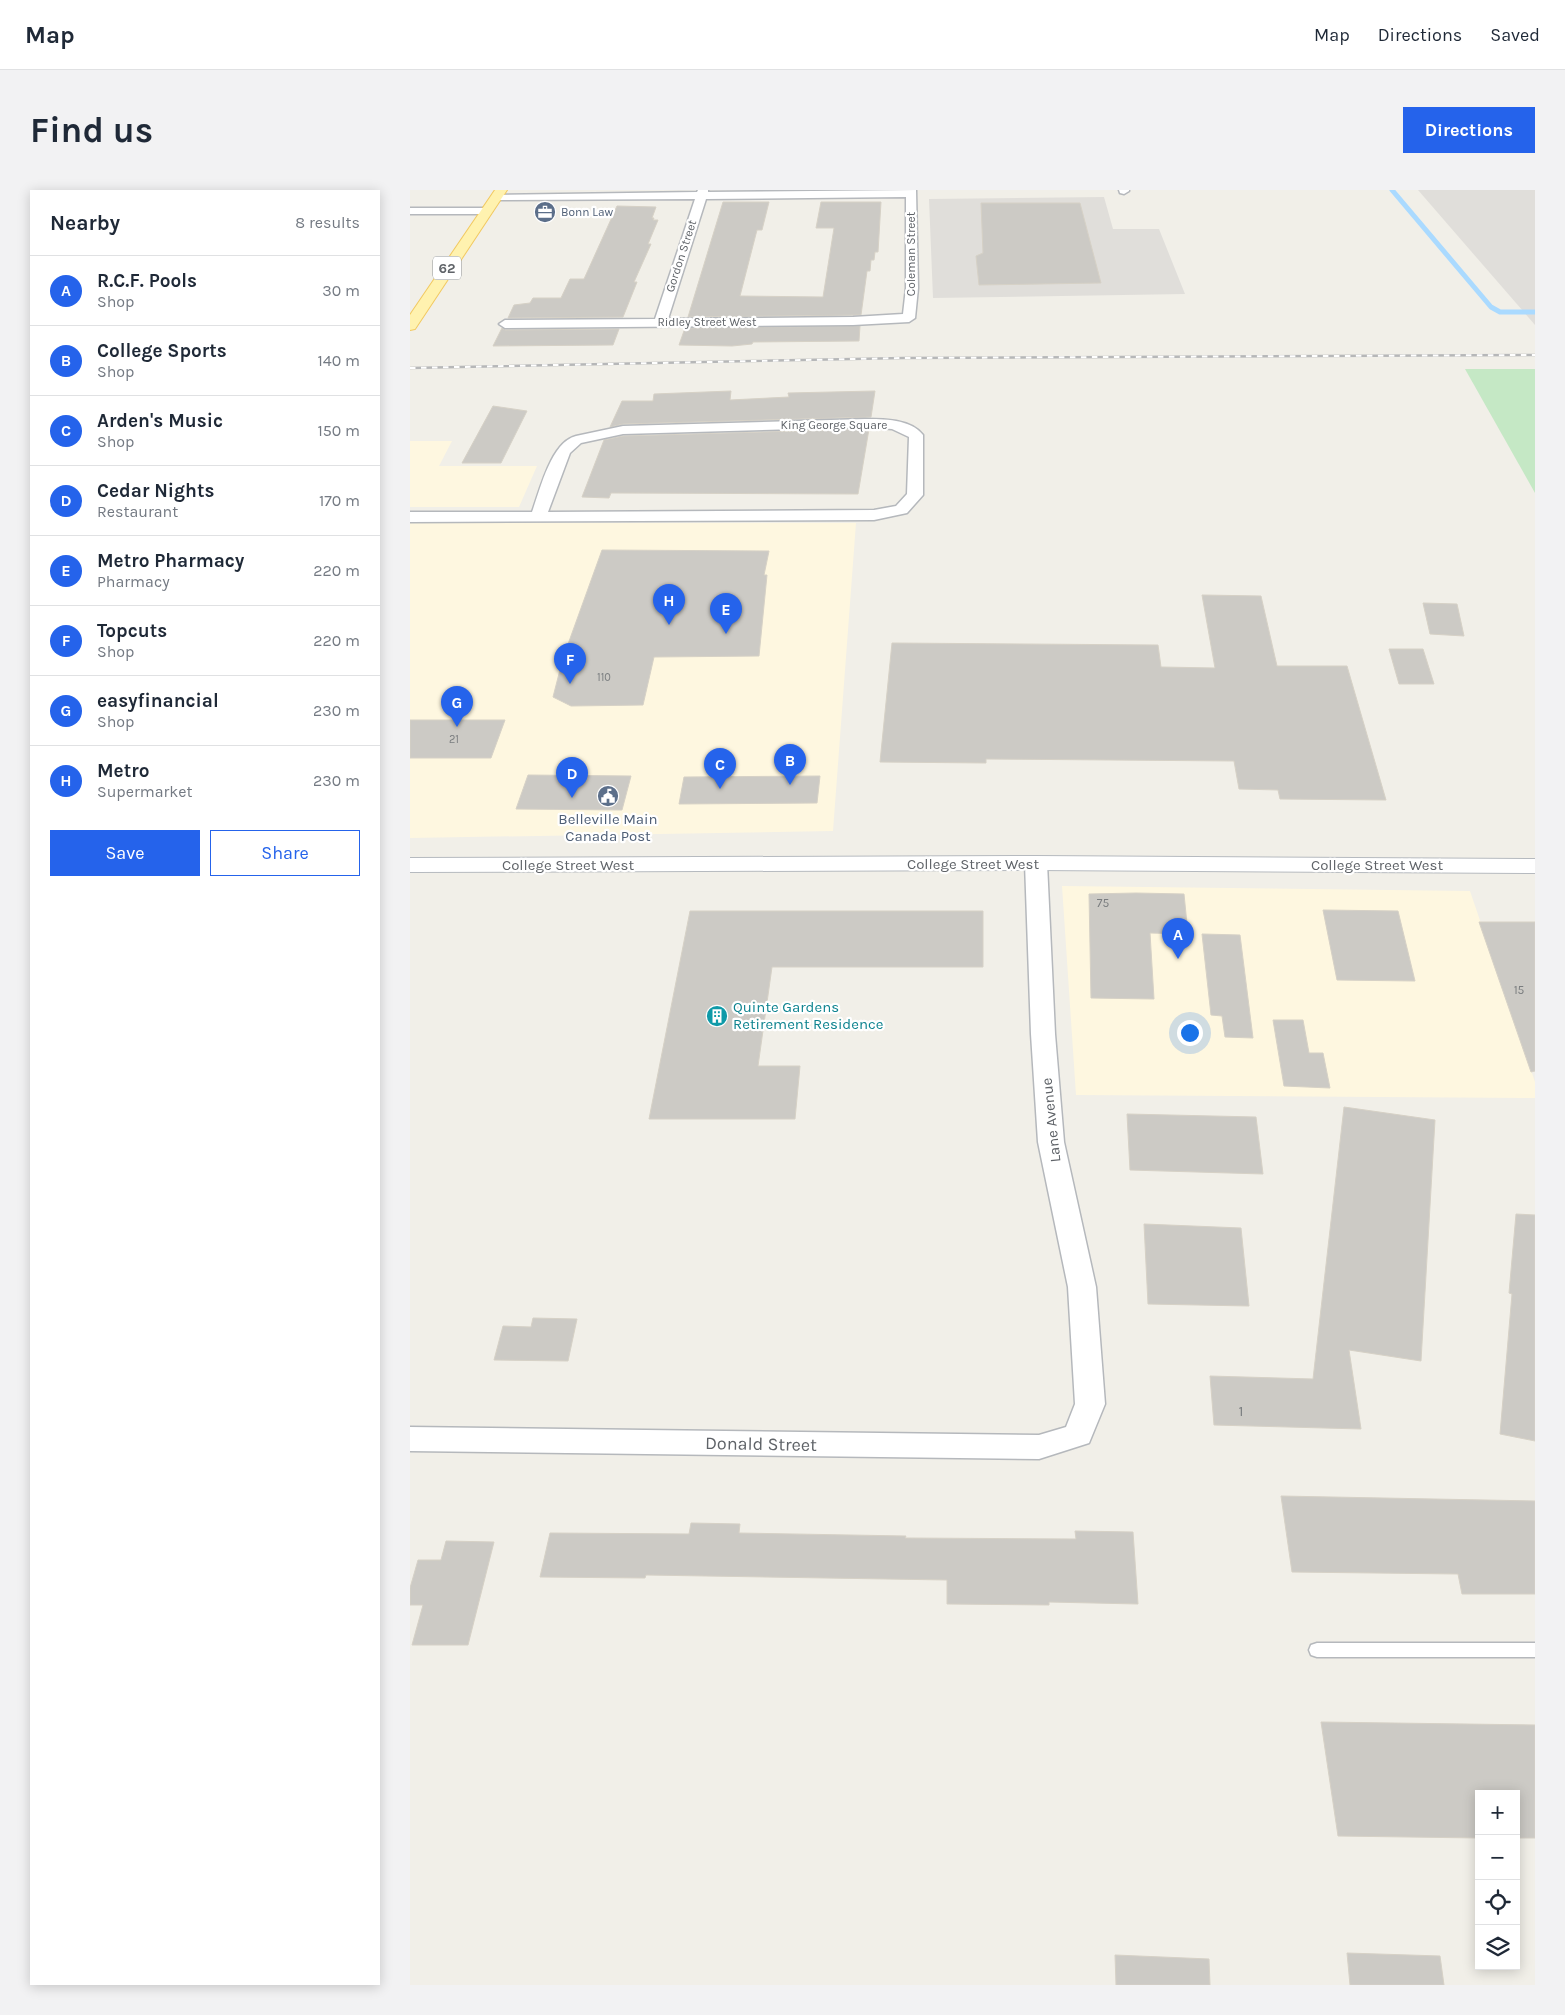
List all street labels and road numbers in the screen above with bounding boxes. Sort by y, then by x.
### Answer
street label: Coleman Street [904,211,918,296]
street label: Gordon Street [663,218,699,294]
road number: 62 [433,256,461,280]
street label: Ridley Street West [657,315,757,329]
street label: King George Square [781,418,887,432]
street label: College Street West [907,855,1039,873]
street label: College Street West [502,856,634,874]
street label: College Street West [1311,856,1443,874]
street label: Lane Avenue [1038,1077,1064,1163]
street label: Donald Street [705,1432,817,1456]

